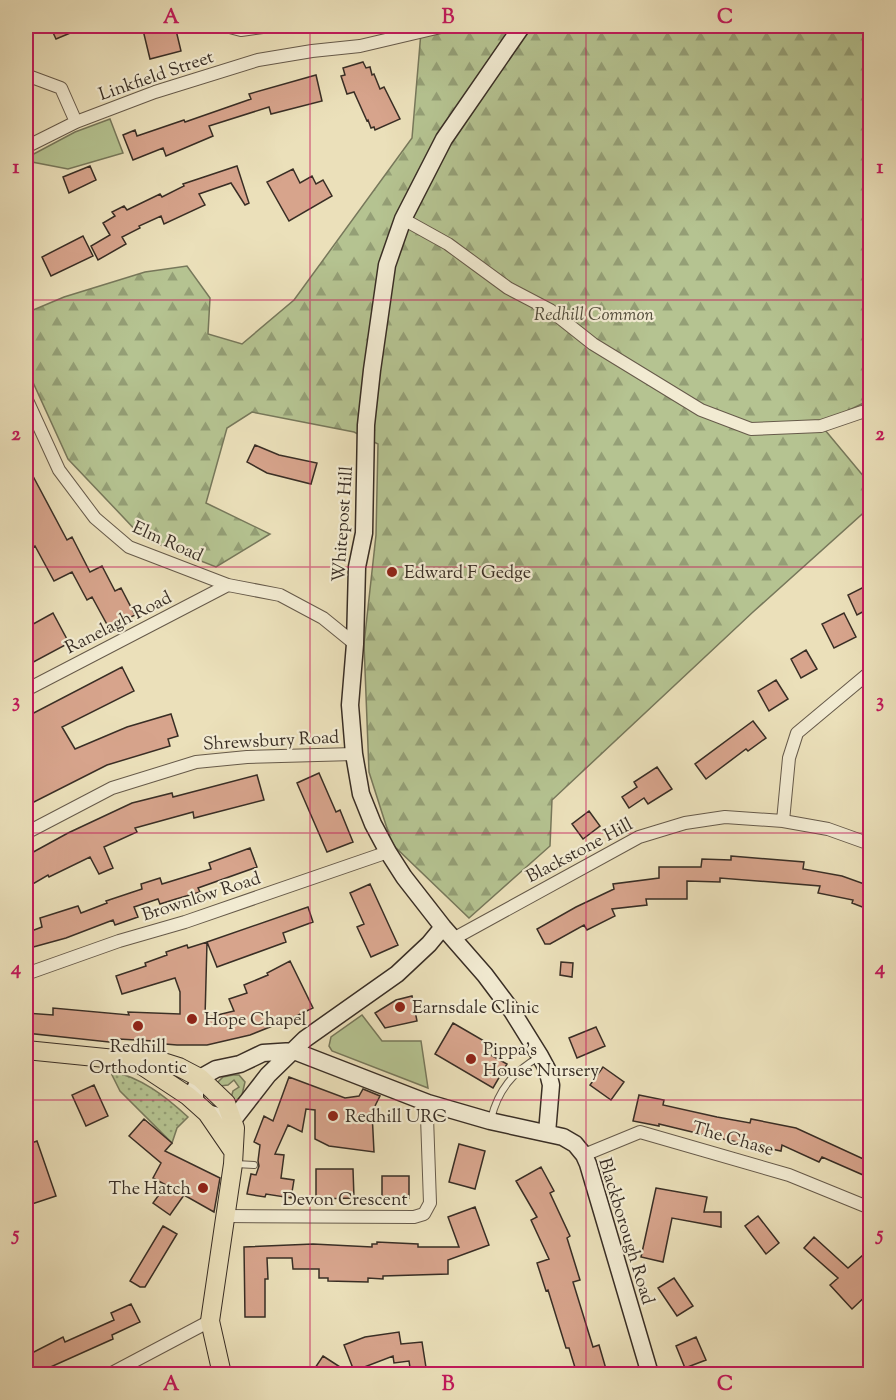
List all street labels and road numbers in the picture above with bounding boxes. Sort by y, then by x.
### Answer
street label: Linkfield Street [96,45,218,109]
street label: Whitepost Hill [327,465,361,583]
street label: Elm Road [128,516,207,570]
street label: Ranelagh Road [61,586,177,662]
street label: Shrewsbury Road [202,725,340,759]
street label: Blackstone Hill [522,813,638,891]
street label: Brownlow Road [139,866,264,929]
street label: The Chase [688,1116,776,1164]
street label: Blackborough Road [590,1155,660,1308]
street label: Devon Crescent [282,1188,408,1214]

